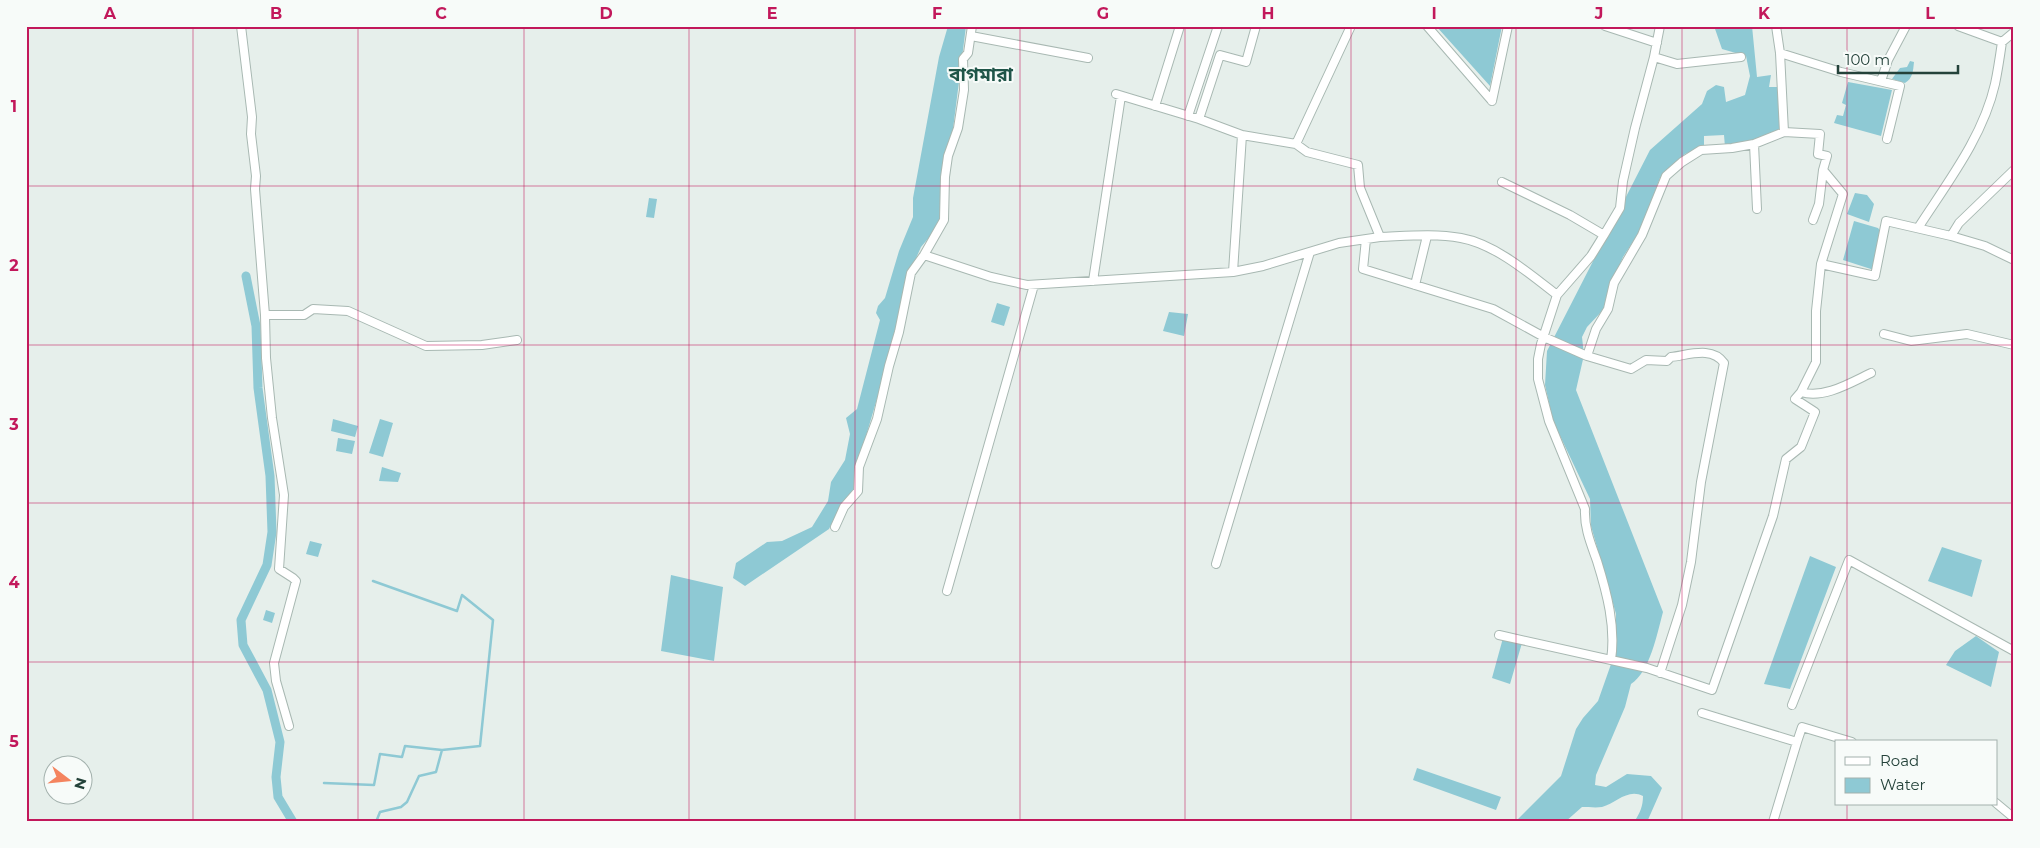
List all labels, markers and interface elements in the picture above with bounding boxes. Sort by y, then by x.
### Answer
text: A [103,4,117,23]
text: B [270,4,282,23]
text: C [435,4,447,23]
text: D [599,4,613,23]
text: E [767,4,777,23]
text: F [932,4,942,23]
text: G [1097,4,1109,23]
text: H [1262,4,1274,23]
text: I [1431,4,1437,23]
text: J [1594,4,1603,23]
text: K [1758,4,1771,23]
text: L [1925,4,1935,23]
scale bar [1838,42,1958,74]
text: 100 m [1845,50,1890,69]
district label: বাগমারা [948,63,1014,86]
text: 1 [11,97,17,116]
text: 2 [9,256,19,275]
text: 3 [8,415,19,434]
text: 4 [8,573,20,592]
text: 5 [9,732,19,751]
legend [1835,740,1998,806]
text: Road [1880,751,1919,770]
north arrow [42,756,92,806]
text: Water [1880,775,1926,794]
text: N [70,776,91,792]

